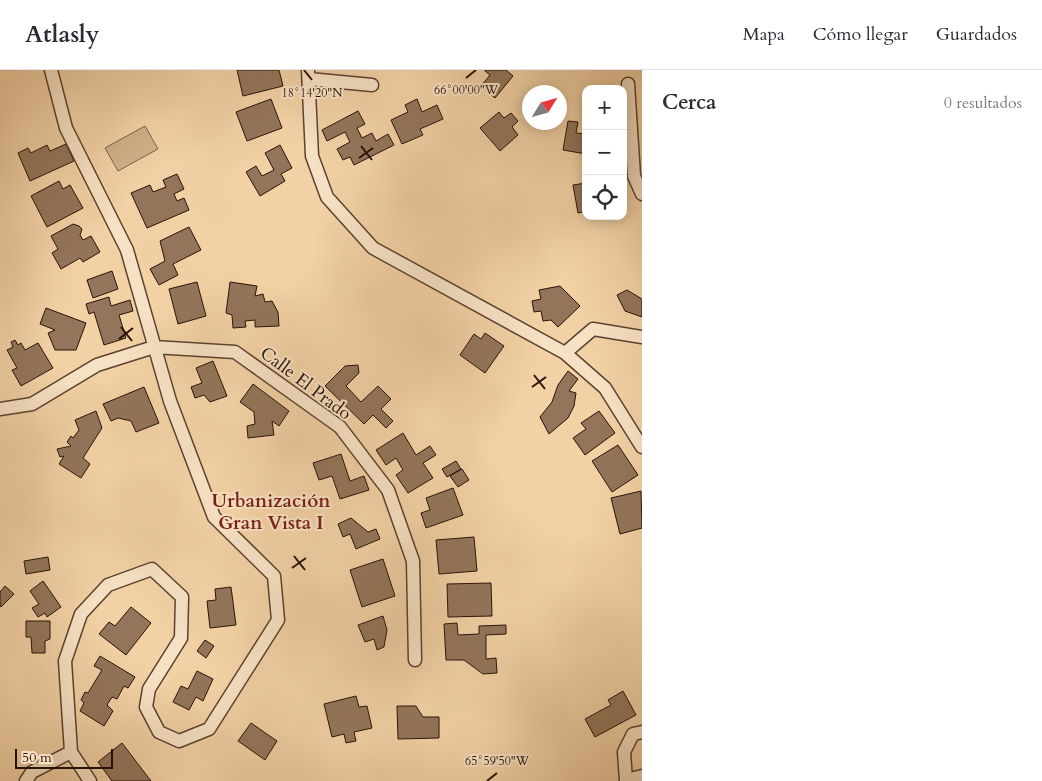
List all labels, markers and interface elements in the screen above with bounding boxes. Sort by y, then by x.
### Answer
text: Atlasly [25,18,99,51]
text: Mapa [743,22,785,47]
text: Cómo llegar [813,22,908,47]
text: Guardados [936,22,1017,47]
text: 66°00'00"W [434,82,499,98]
text: 18°14'20"N [282,85,343,101]
north arrow [522,85,567,130]
map controls [582,85,627,220]
button: + [582,85,627,130]
text: Cerca [662,88,716,117]
text: 0 resultados [944,92,1022,114]
button: − [582,130,627,175]
button: locate [582,175,627,220]
street label: Calle El Prado [255,341,357,426]
district label: Urbanización Gran Vista I [212,488,331,536]
scale bar [15,746,112,769]
text: 50 m [22,748,52,767]
text: 65°59'50"W [465,753,530,769]

